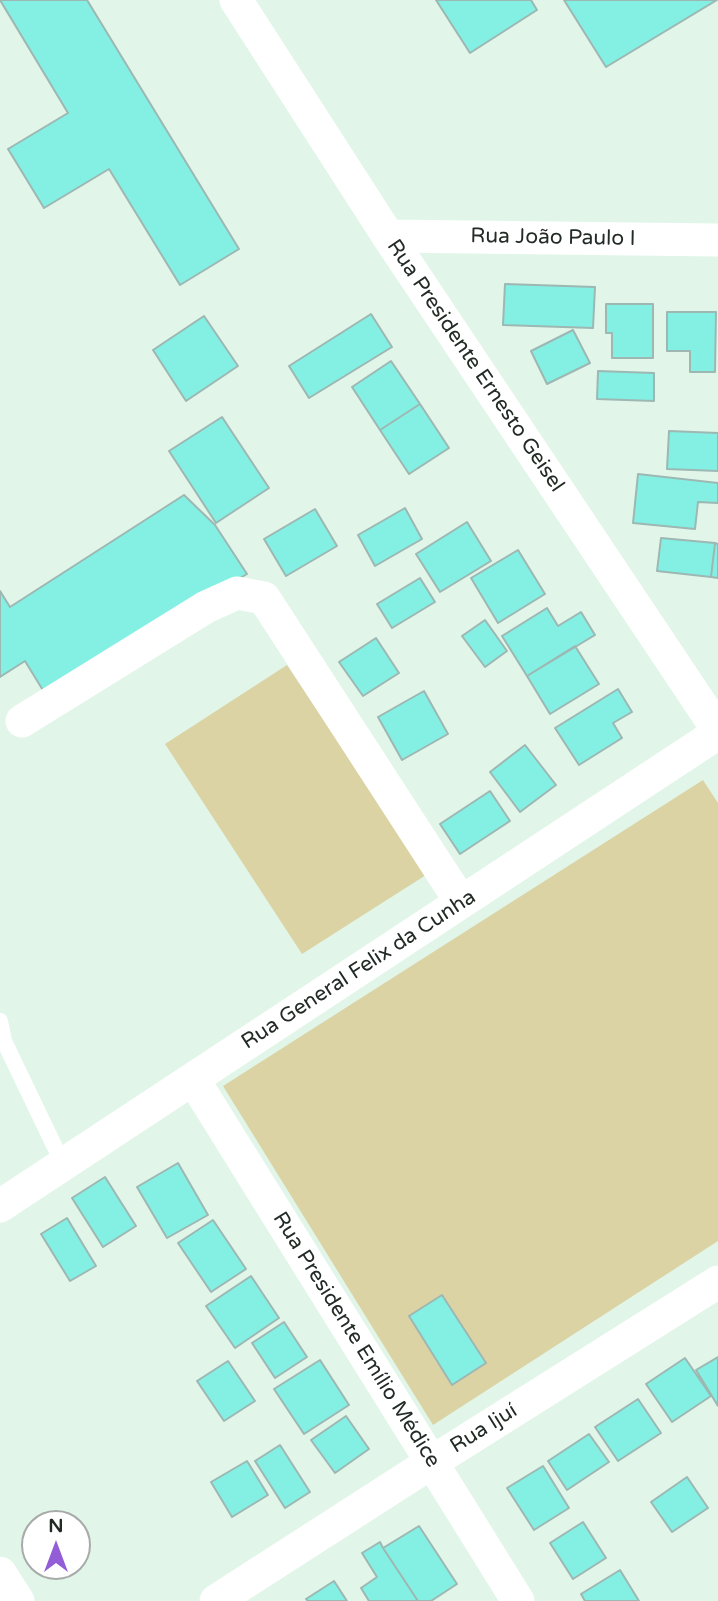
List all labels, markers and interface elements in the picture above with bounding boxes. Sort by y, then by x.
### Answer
street label: Rua João Paulo I [470,224,636,252]
street label: Rua Presidente Ernesto Geisel [381,235,569,497]
street label: Rua General Felix da Cunha [237,885,481,1055]
street label: Rua Presidente Emílio Médice [267,1208,445,1472]
street label: Rua Ijuí [446,1399,522,1459]
north arrow [21,1510,91,1580]
text: N [48,1515,64,1537]

